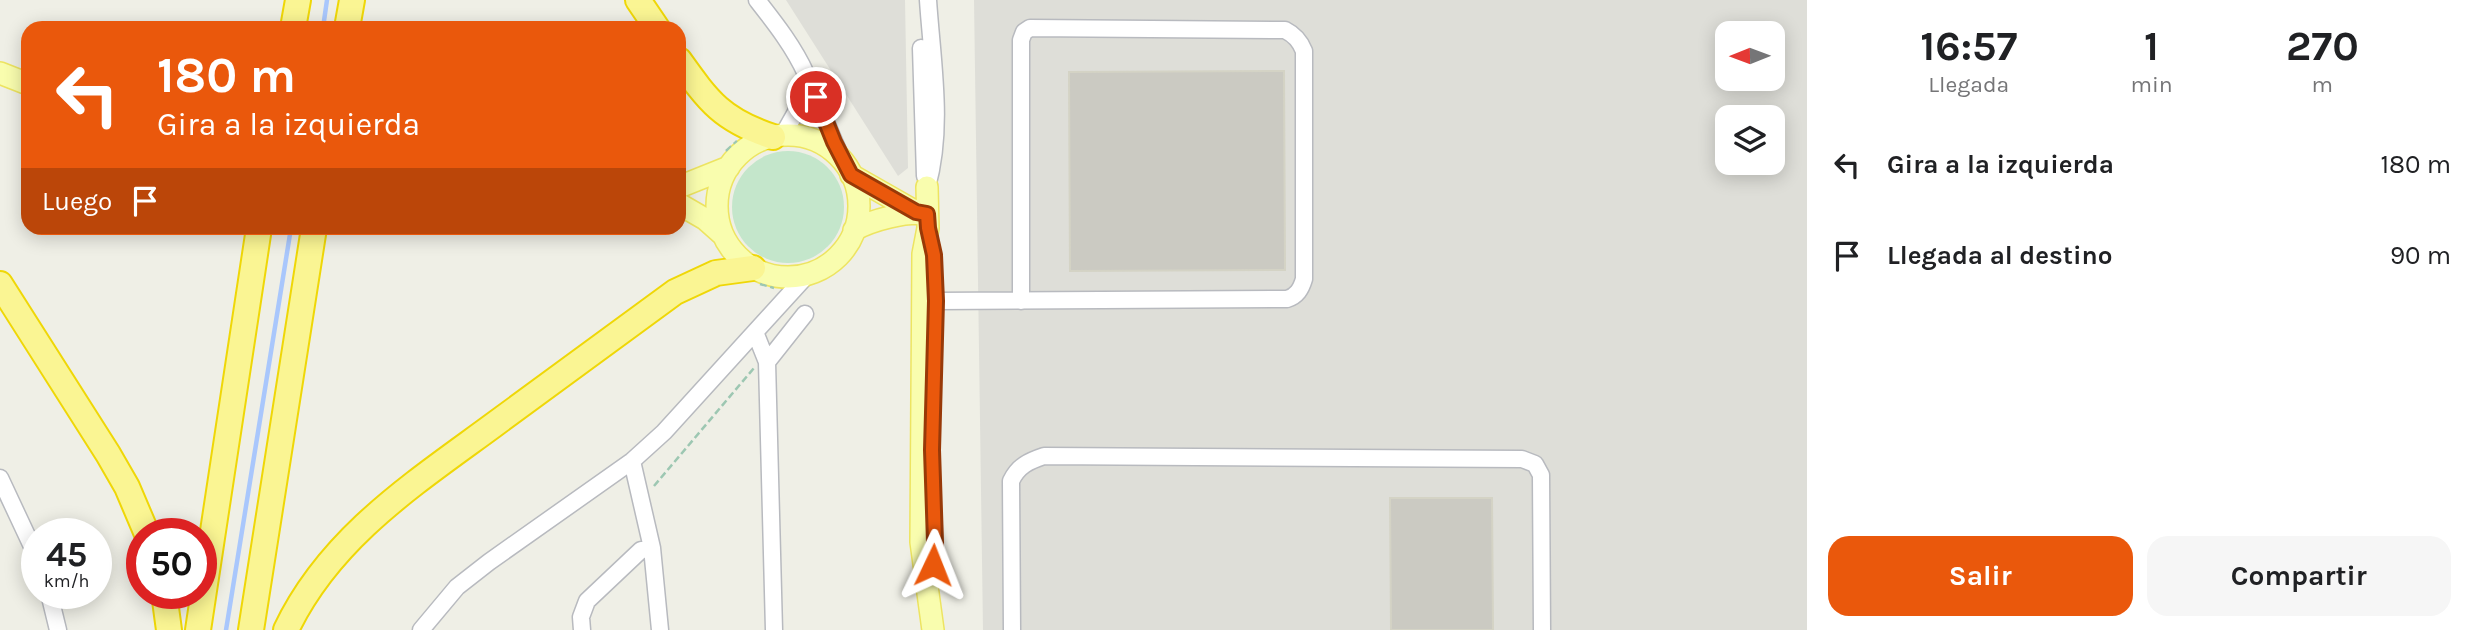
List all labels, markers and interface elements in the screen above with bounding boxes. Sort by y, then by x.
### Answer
north arrow [1715,21,1785,91]
map controls [1715,21,1785,175]
text: 16:57 [1920,21,2017,71]
text: 1 [2144,21,2159,71]
text: 270 [2286,21,2359,71]
text: 180 m [157,47,296,104]
icon: left [42,49,133,140]
pin [786,67,846,127]
text: Llegada [1928,71,2009,98]
text: min [2130,71,2173,98]
text: m [2312,71,2333,98]
icon: arrive [797,78,835,116]
button: layers [1715,105,1785,175]
text: Gira a la izquierda [157,106,420,143]
icon: left [1828,146,1866,184]
text: Gira a la izquierda [1887,149,2114,180]
text: 180 m [2381,149,2451,180]
icon: arrive [126,182,164,220]
text: Luego [42,186,112,217]
icon: arrive [1828,237,1866,275]
text: Llegada al destino [1887,240,2113,271]
text: 90 m [2390,240,2451,271]
speed limit sign: 50 [126,518,217,609]
position arrow [896,528,970,602]
text: 45 [46,534,87,575]
button: Salir [1828,536,2133,616]
button: Compartir [2147,536,2451,616]
text: km/h [44,570,89,592]

